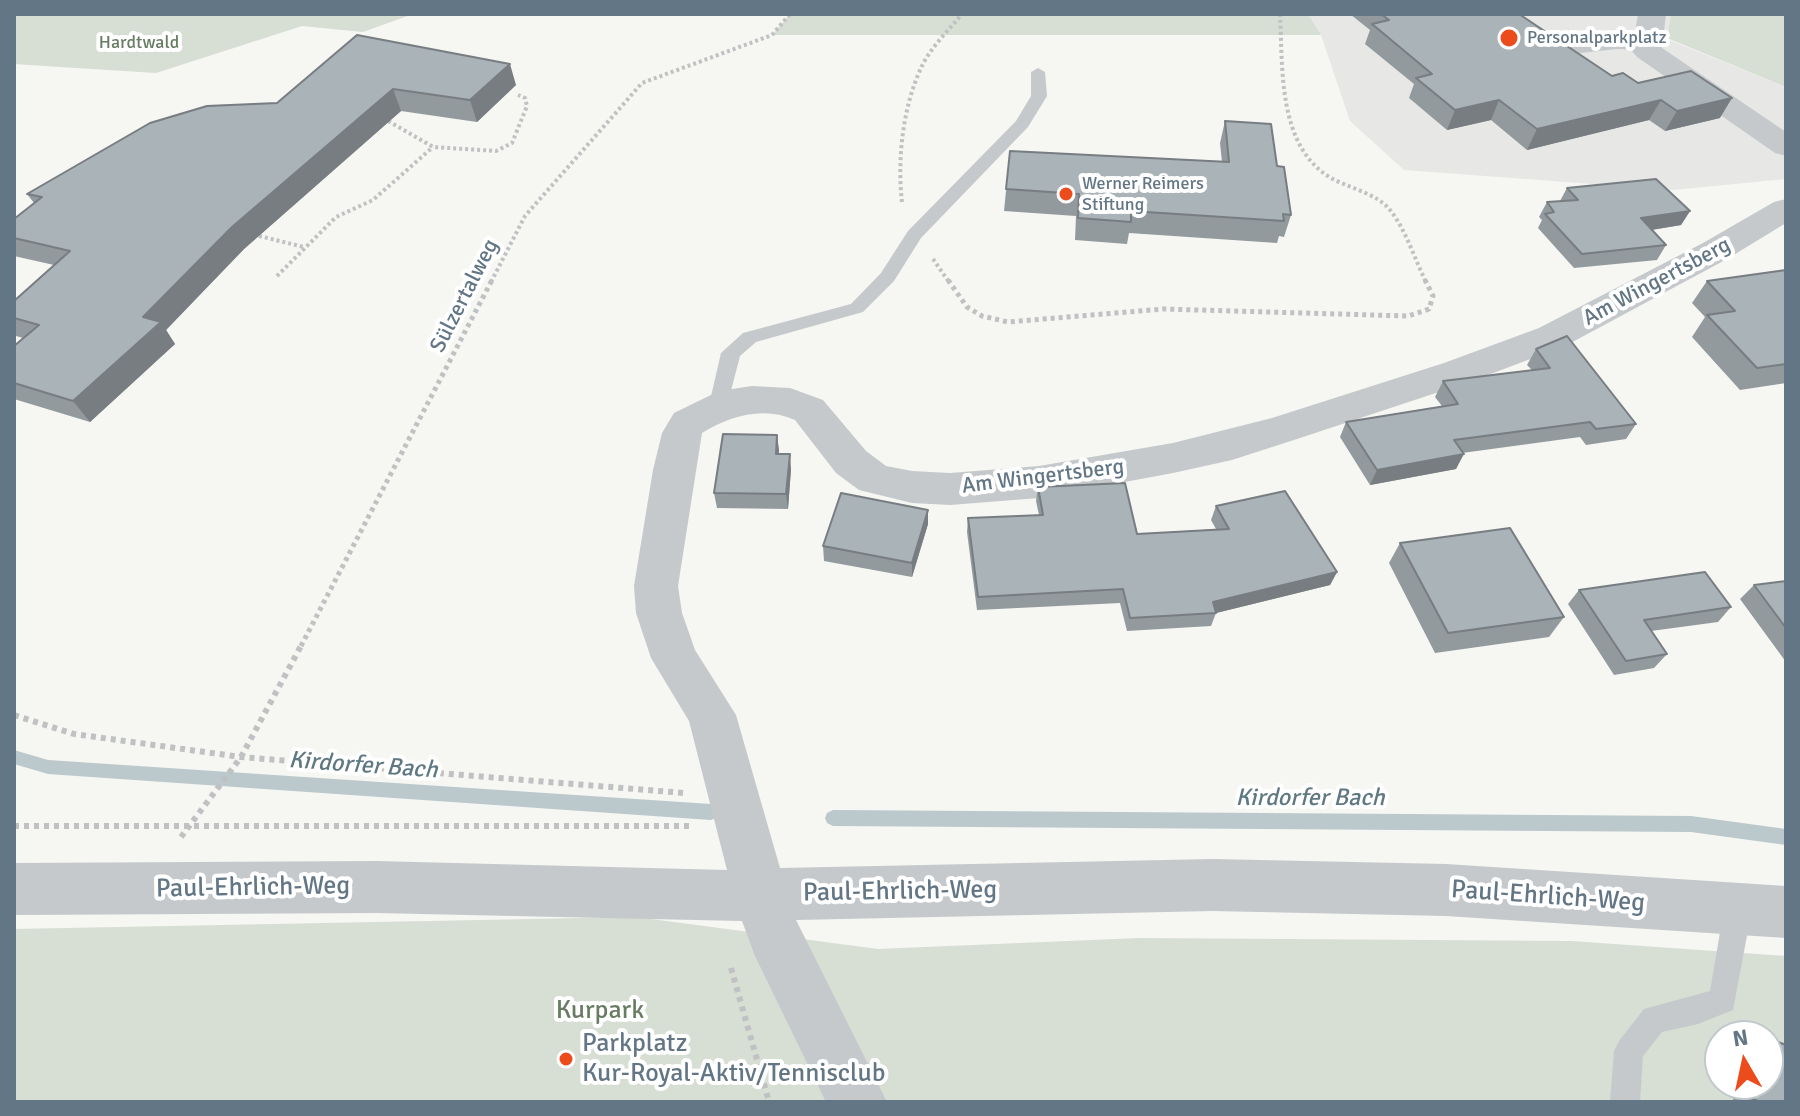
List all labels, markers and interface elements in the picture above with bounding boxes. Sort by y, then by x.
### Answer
marker: Personalparkplatz [1498,27,1520,49]
place label: Personalparkplatz [1527,27,1667,49]
park label: Hardtwald [99,32,179,54]
place label: Werner Reimers Stiftung [1082,173,1204,216]
marker: Werner Reimers Stiftung [1057,185,1075,203]
street label: Am Wingertsberg [1579,232,1735,332]
street label: Sülzertalweg [425,235,505,357]
street label: Am Wingertsberg [960,454,1126,500]
water label: Kirdorfer Bach [288,746,438,786]
water label: Kirdorfer Bach [1235,785,1385,813]
street label: Paul-Ehrlich-Weg [156,871,350,905]
street label: Paul-Ehrlich-Weg [803,875,997,909]
street label: Paul-Ehrlich-Weg [1450,875,1646,919]
park label: Kurpark [556,995,644,1027]
north arrow [1704,1020,1784,1100]
text: N [1731,1023,1750,1052]
place label: Parkplatz Kur-Royal-Aktiv/Tennisclub [582,1028,885,1090]
marker: Parkplatz Kur-Royal-Aktiv/Tennisclub [557,1050,575,1068]

